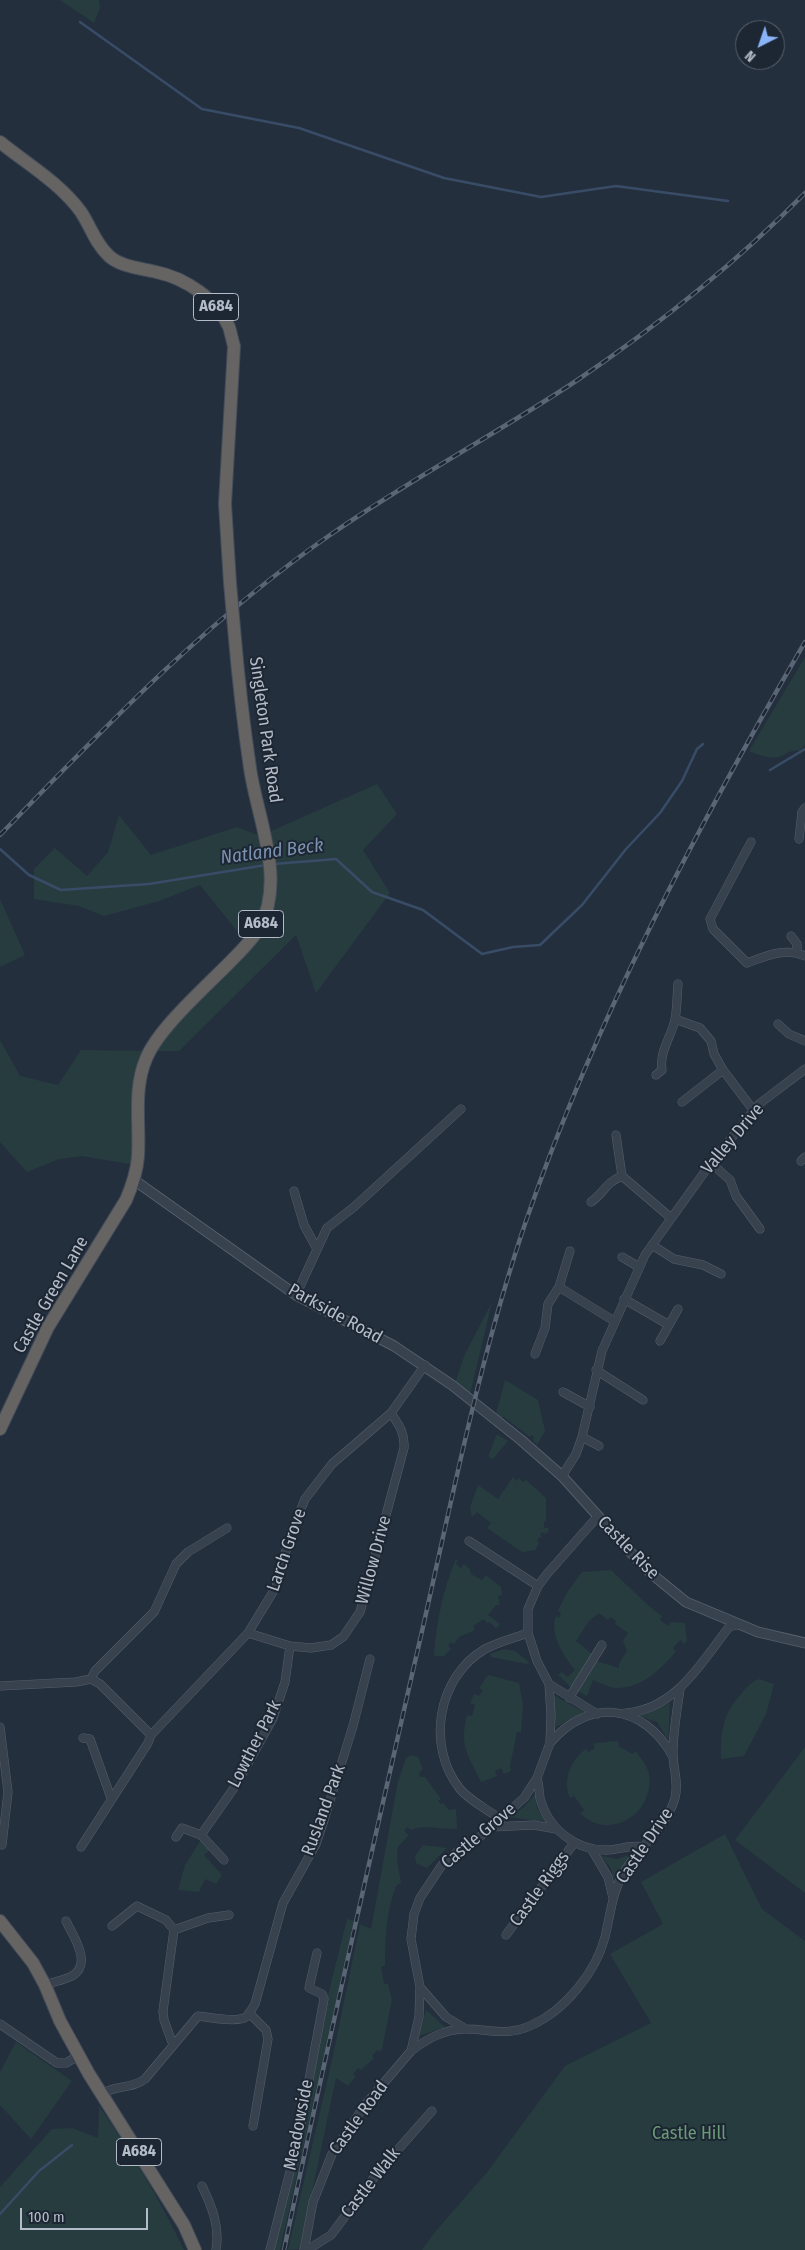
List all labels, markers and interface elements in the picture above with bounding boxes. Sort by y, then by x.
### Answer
north arrow [735,20,785,70]
text: N [742,47,759,65]
road number: A684 [194,294,238,320]
street label: Singleton Park Road [244,656,286,804]
water label: Natland Beck [219,834,325,870]
road number: A684 [238,911,284,938]
street label: Valley Drive [697,1099,769,1179]
street label: Castle Green Lane [9,1233,93,1357]
street label: Parkside Road [284,1279,386,1349]
street label: Larch Grove [263,1506,311,1594]
street label: Castle Rise [593,1512,663,1584]
street label: Willow Drive [352,1513,396,1607]
street label: Lowther Park [224,1697,286,1791]
street label: Rusland Park [297,1761,351,1859]
street label: Castle Grove [437,1798,521,1874]
street label: Castle Drive [612,1804,678,1888]
street label: Castle Riggs [506,1847,574,1931]
street label: Castle Road [325,2077,393,2159]
street label: Meadowside [280,2078,318,2172]
park label: Castle Hill [652,2123,726,2145]
road number: A684 [116,2138,162,2166]
street label: Castle Walk [337,2143,405,2223]
scale bar [22,2198,150,2230]
text: 100 m [28,2208,65,2226]

